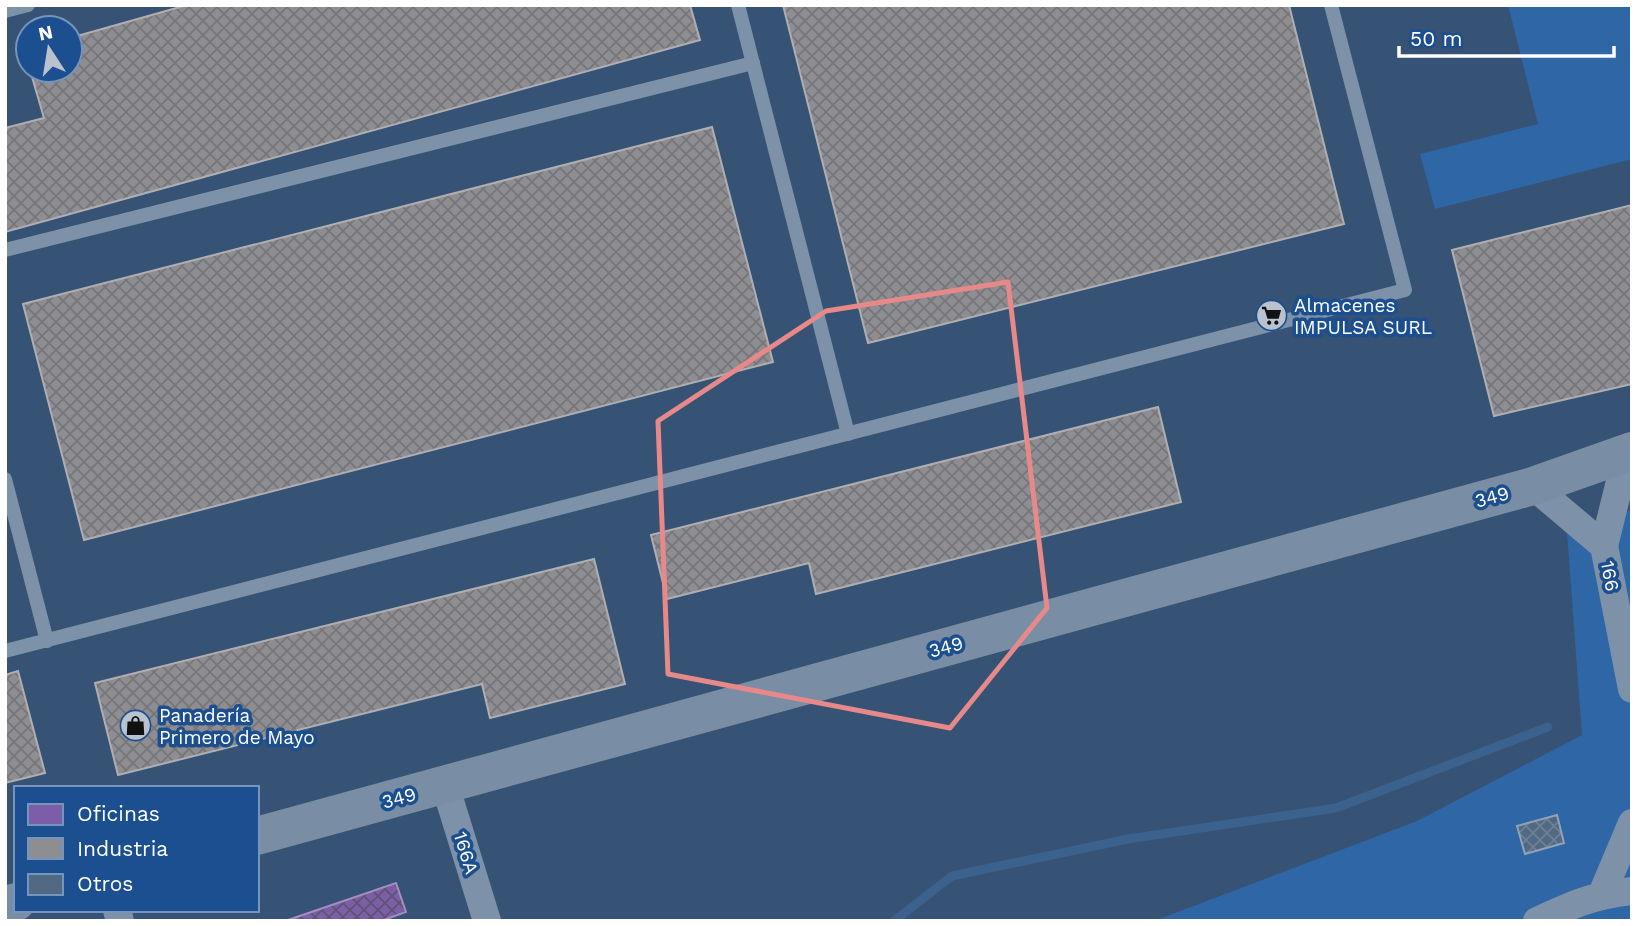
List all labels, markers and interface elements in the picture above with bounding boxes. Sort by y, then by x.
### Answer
north arrow [14,14,84,84]
scale bar [1399,14,1614,58]
text: N [36,20,55,46]
text: 50 m [1410,26,1462,51]
place label: Almacenes IMPULSA SURL [1294,294,1432,339]
supermarket icon: Almacenes IMPULSA SURL [1254,299,1288,333]
street label: 349 [1472,481,1512,513]
street label: 166 [1596,559,1624,593]
street label: 349 [926,631,966,663]
place label: Panadería Primero de Mayo [159,704,315,749]
shop icon: Panadería Primero de Mayo [119,709,153,743]
street label: 349 [379,782,419,814]
legend [14,786,259,912]
text: Oficinas [77,801,160,826]
street label: 166A [449,829,483,877]
text: Industria [77,836,168,861]
text: Otros [77,871,133,896]

